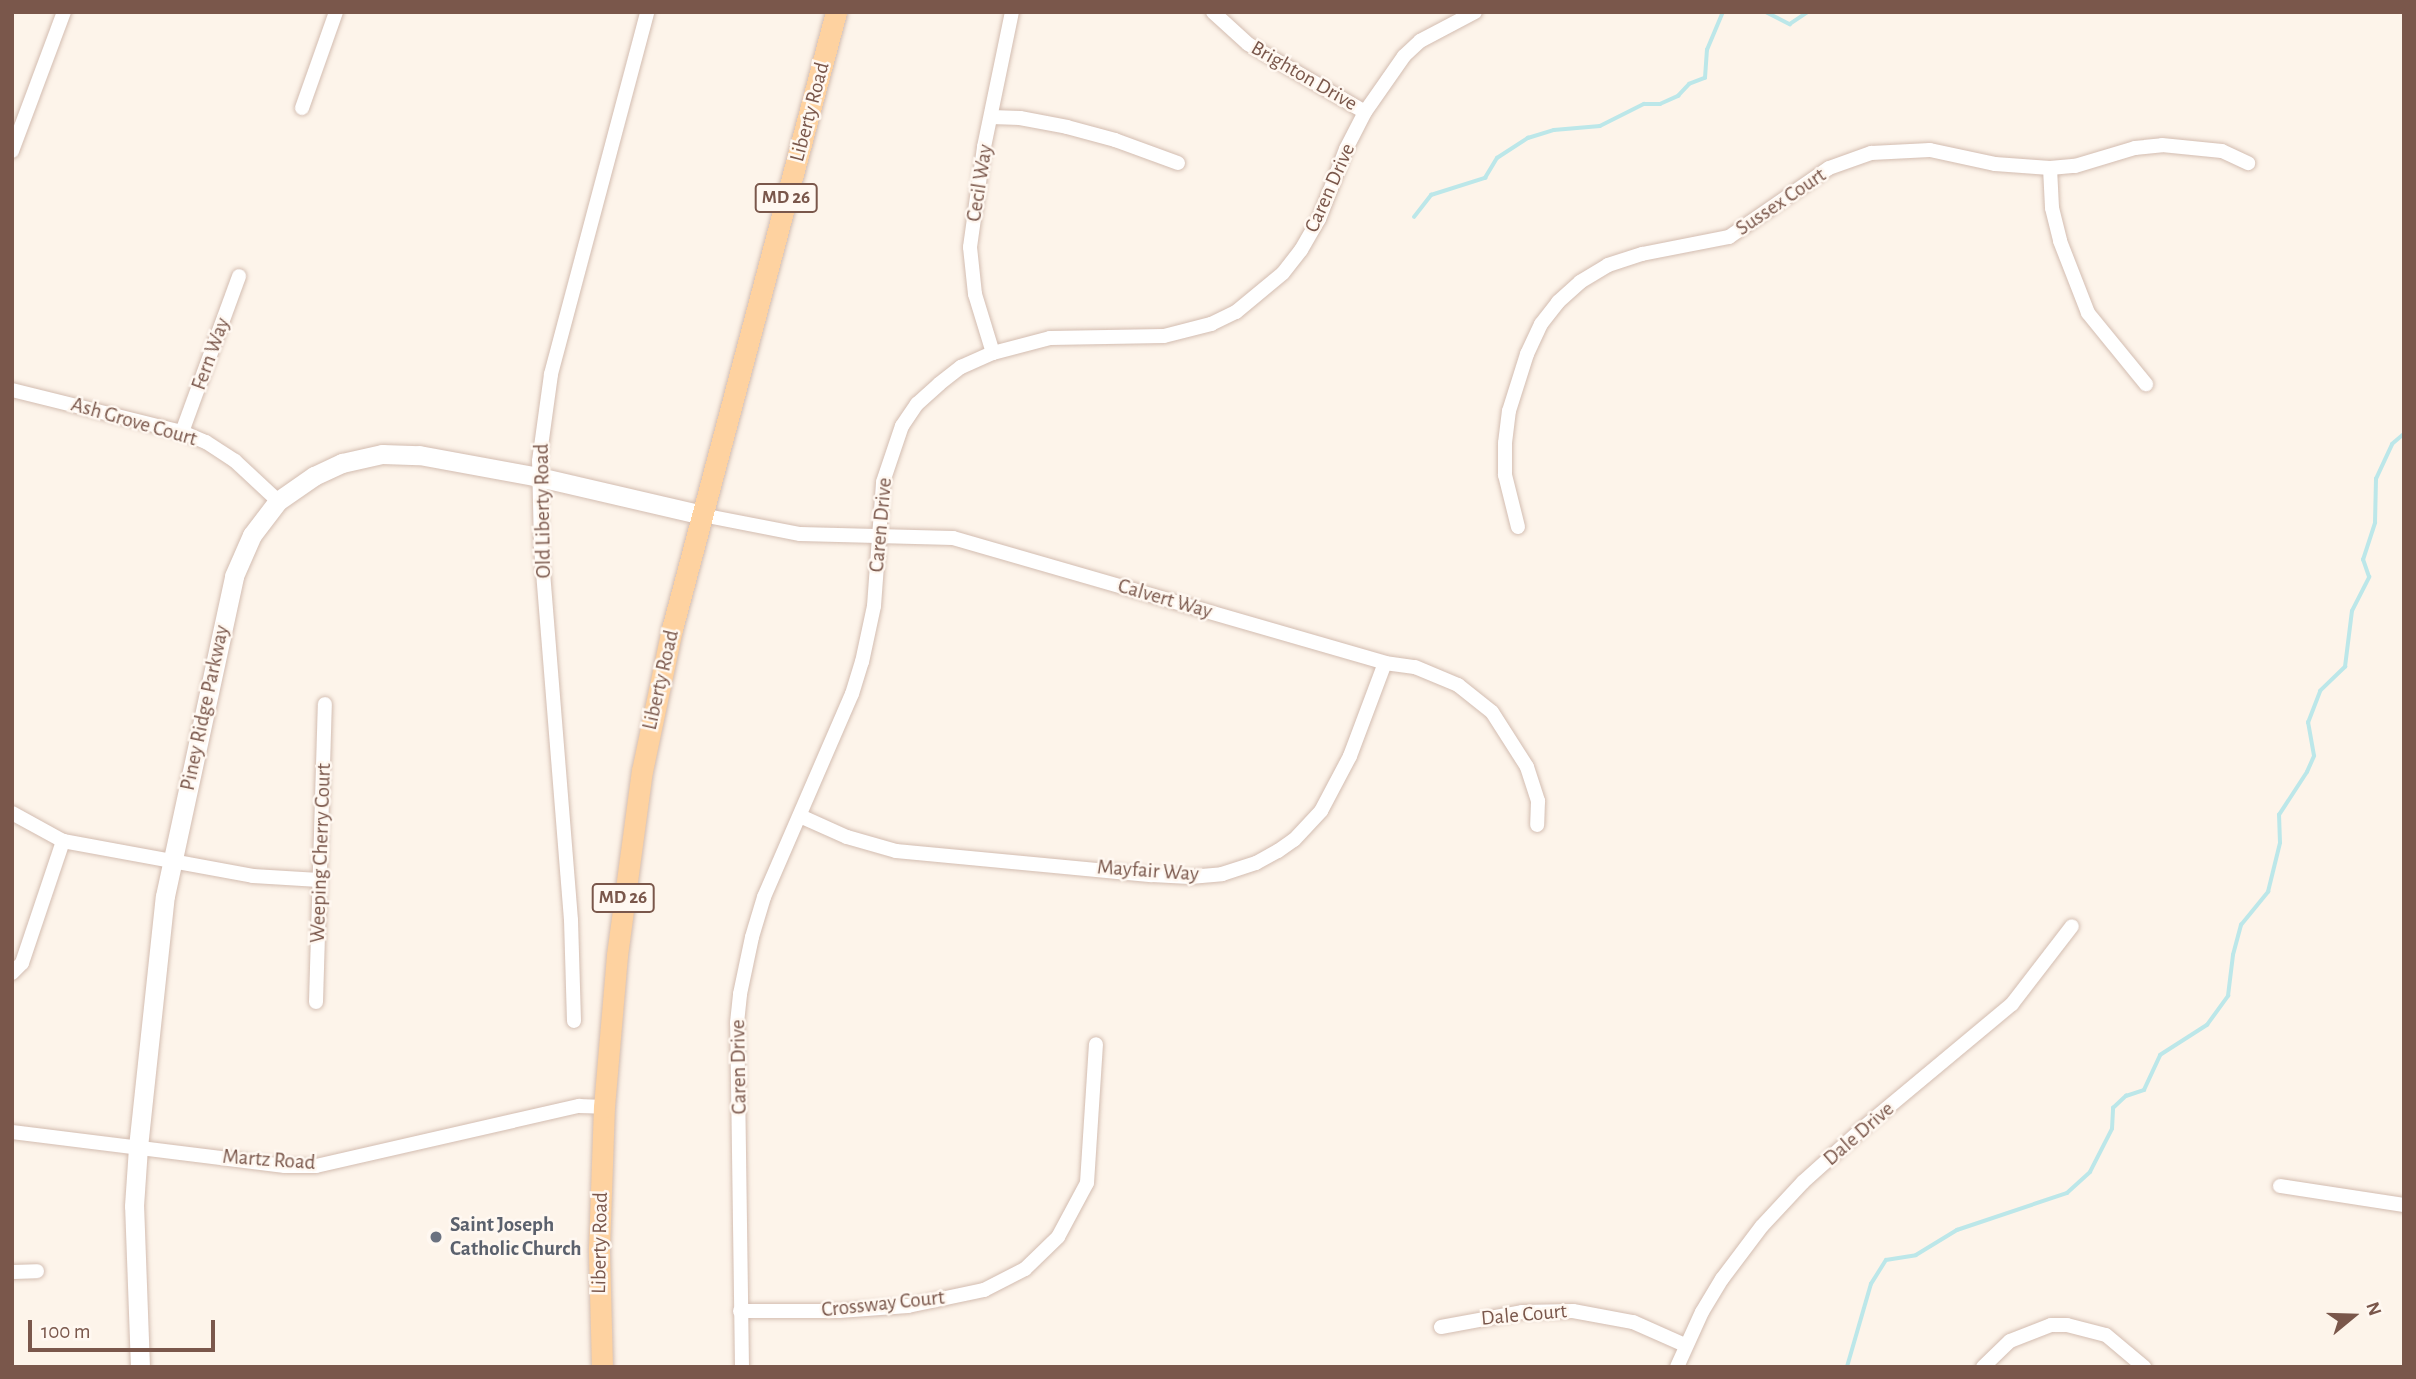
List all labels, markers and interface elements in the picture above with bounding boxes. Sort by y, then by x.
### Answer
street label: Brighton Drive [1246,35,1362,117]
street label: Liberty Road [785,59,835,165]
street label: Caren Drive [1299,140,1361,236]
street label: Cecil Way [961,143,999,223]
street label: Sussex Court [1731,163,1831,241]
road number: MD 26 [754,182,818,214]
street label: Fern Way [186,314,236,394]
street label: Ash Grove Court [68,392,200,452]
street label: Old Liberty Road [529,443,557,579]
street label: Caren Drive [864,477,898,573]
street label: Calvert Way [1115,574,1215,624]
street label: Piney Ridge Parkway [175,623,235,793]
street label: Liberty Road [637,627,685,733]
street label: Weeping Cherry Court [305,763,337,943]
street label: Mayfair Way [1096,855,1200,887]
road number: MD 26 [592,882,654,914]
street label: Caren Drive [726,1019,752,1115]
street label: Dale Drive [1819,1097,1899,1171]
street label: Martz Road [222,1144,316,1176]
street label: Liberty Road [587,1192,613,1294]
place label: Saint Joseph Catholic Church [450,1212,581,1262]
marker: Saint Joseph Catholic Church [428,1229,444,1245]
north arrow [2318,1281,2388,1351]
street label: Crossway Court [820,1285,946,1323]
street label: Dale Court [1480,1299,1568,1331]
text: N [2362,1300,2384,1318]
scale bar [32,1306,219,1350]
text: 100 m [41,1321,91,1342]

